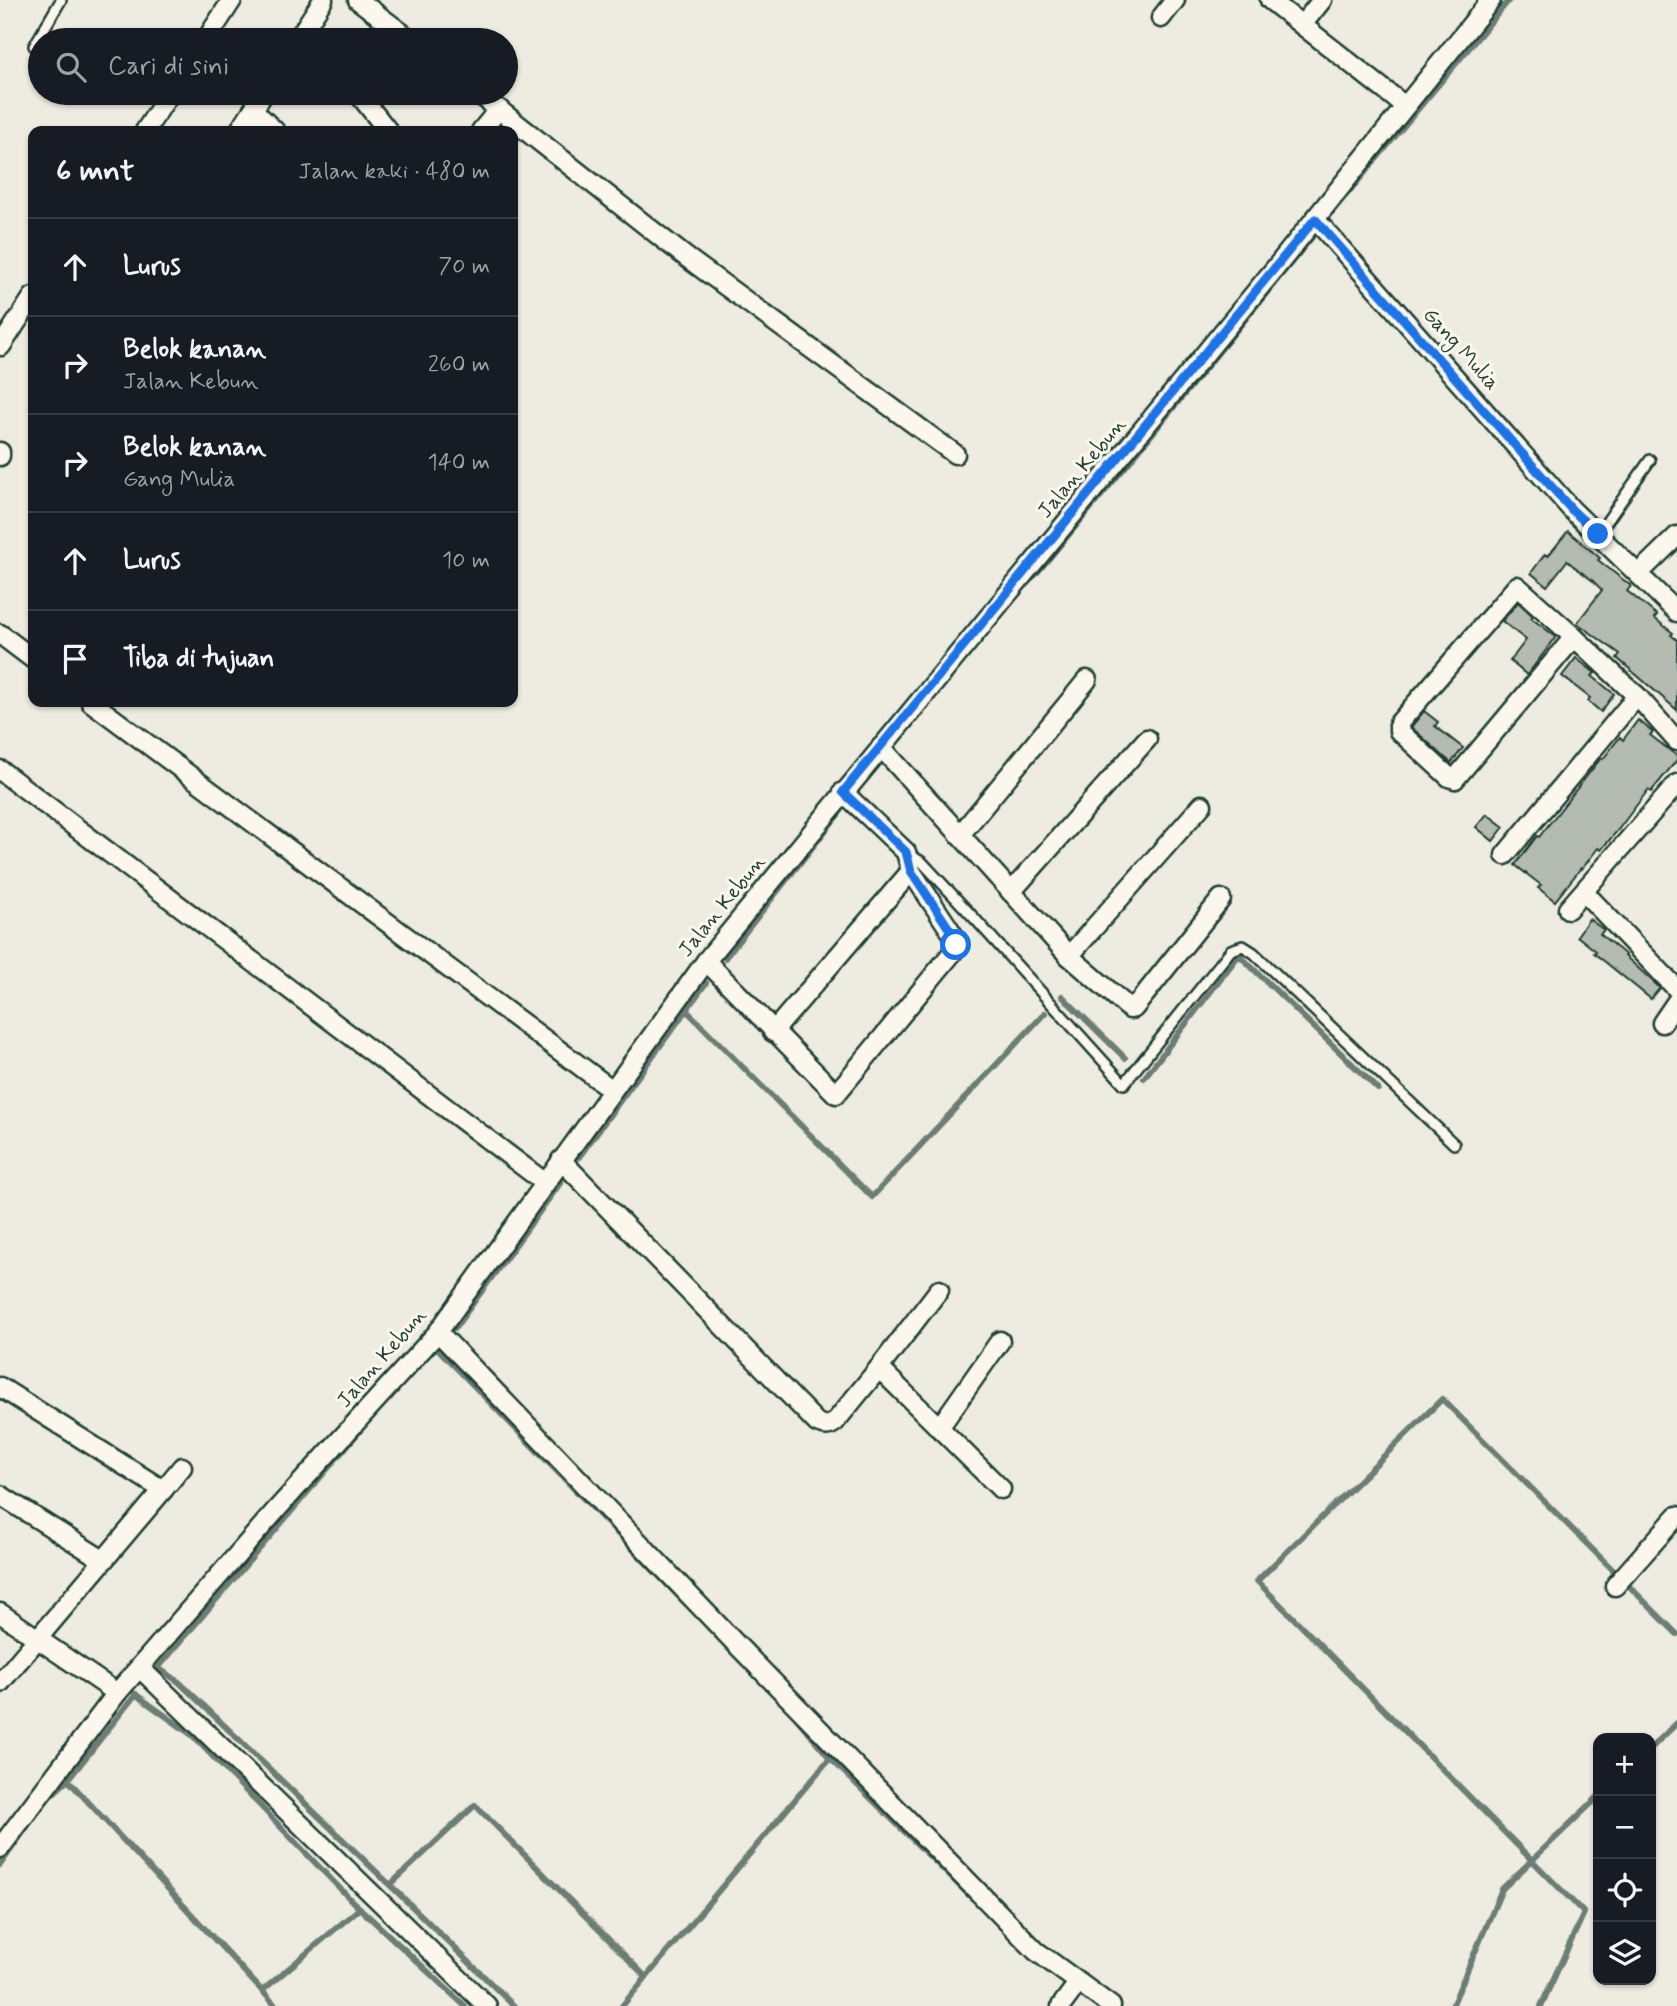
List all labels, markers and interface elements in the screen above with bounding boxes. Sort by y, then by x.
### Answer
search box [28,28,518,105]
icon: search [52,48,90,86]
text: Cari di sini [108,50,229,84]
text: 6 mnt [56,152,134,191]
text: Jalan kaki · 480 m [298,157,490,187]
icon: ahead [56,248,94,286]
text: Lurus [123,250,181,284]
text: 70 m [438,252,490,282]
street label: Gang Mulia [1416,302,1506,397]
text: Belok kanan [123,333,266,367]
icon: right [56,346,94,384]
text: 260 m [428,350,490,380]
text: Jalan Kebun [123,367,259,397]
street label: Jalan Kebun [1031,411,1133,524]
text: Belok kanan [123,431,266,465]
icon: right [56,444,94,482]
text: 140 m [427,448,490,478]
text: Gang Mulia [123,465,235,495]
route end [1582,518,1613,549]
icon: ahead [56,542,94,580]
text: Lurus [123,544,181,578]
text: 10 m [442,546,490,576]
icon: arrive [56,640,94,678]
text: Tiba di tujuan [123,642,274,676]
street label: Jalan Kebun [672,849,772,963]
route start [940,929,971,960]
street label: Jalan Kebun [331,1302,434,1414]
map controls [1593,1733,1656,1985]
button: + [1593,1733,1656,1796]
button: − [1593,1796,1656,1859]
button: locate [1593,1859,1656,1922]
button: layers [1593,1922,1656,1985]

